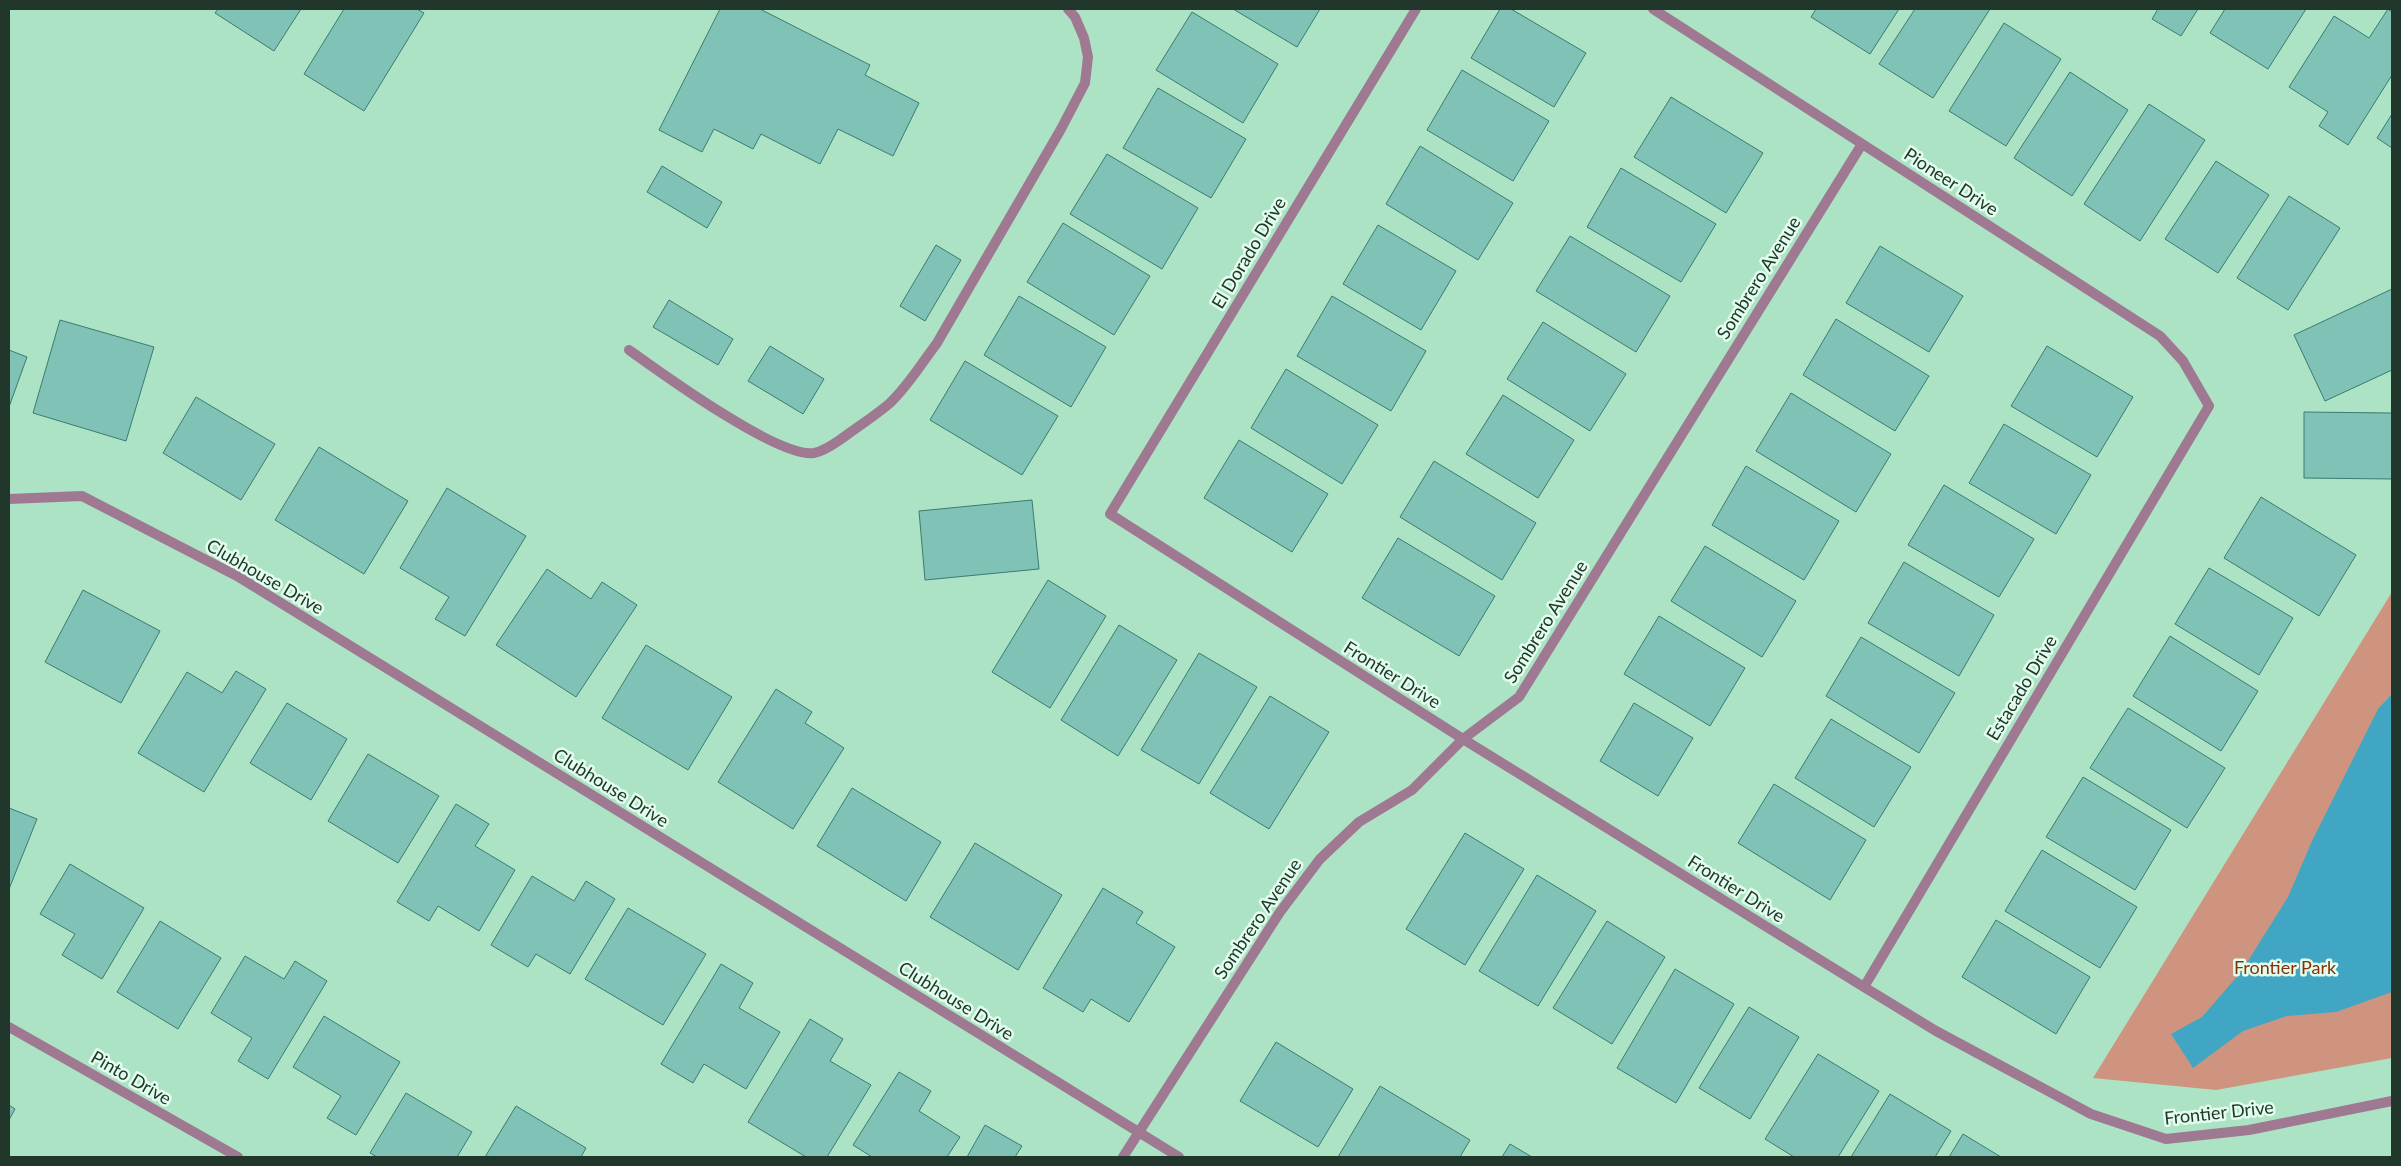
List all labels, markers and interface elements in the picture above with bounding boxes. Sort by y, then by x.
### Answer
street label: Pioneer Drive [1900,143,2003,220]
street label: El Dorado Drive [1206,193,1290,312]
street label: Sombrero Avenue [1712,212,1805,343]
street label: Clubhouse Drive [203,534,328,619]
street label: Sombrero Avenue [1499,556,1592,687]
street label: Estacado Drive [1981,631,2061,744]
street label: Frontier Drive [1340,636,1445,713]
street label: Clubhouse Drive [550,743,673,831]
street label: Frontier Drive [1684,850,1789,927]
street label: Sombrero Avenue [1209,854,1306,983]
street label: Clubhouse Drive [895,956,1018,1044]
park label: Frontier Park [2234,956,2337,978]
street label: Pinto Drive [87,1045,176,1109]
street label: Frontier Drive [2163,1095,2275,1129]

